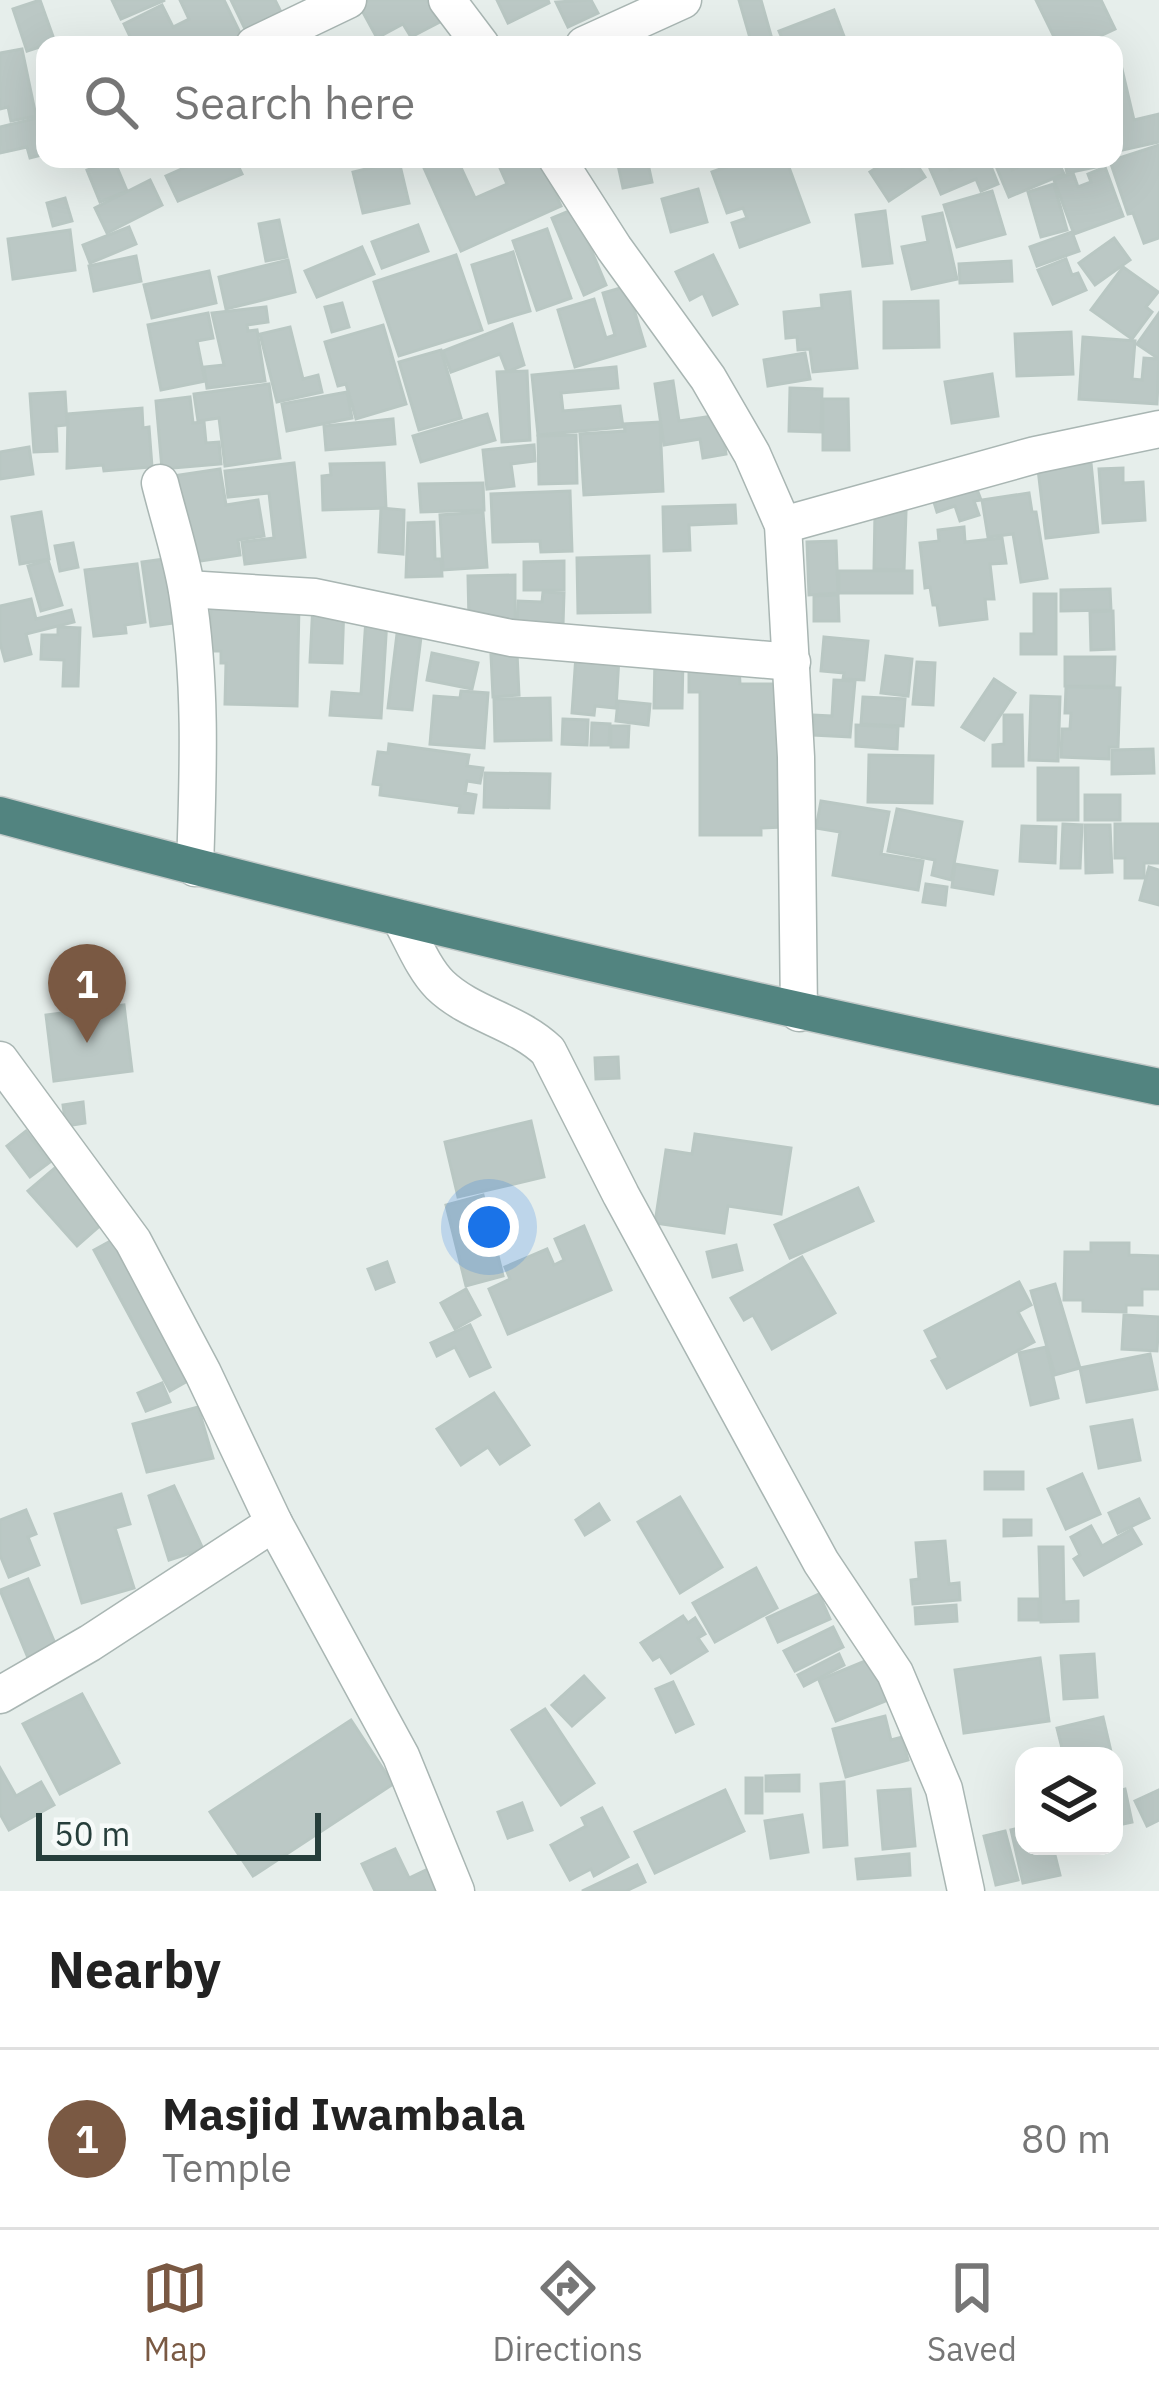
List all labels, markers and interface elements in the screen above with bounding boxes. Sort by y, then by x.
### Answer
search box [36,36,1123,168]
icon: search [78,69,144,135]
text: Search here [174,73,415,131]
pin: 1 [48,944,126,1043]
your location [459,1197,519,1257]
map controls [1015,1747,1123,1855]
button: layers [1015,1747,1123,1855]
scale bar [36,1807,321,1860]
text: 50 m [54,1812,130,1855]
text: Nearby [48,1936,221,2002]
text: Masjid Iwambala [162,2084,526,2142]
text: 1 [75,2113,99,2164]
text: 80 m [1021,2113,1111,2164]
text: Temple [162,2142,292,2193]
tab: Map [142,2255,208,2370]
tab: Directions [493,2255,643,2370]
tab: Saved [927,2255,1017,2370]

